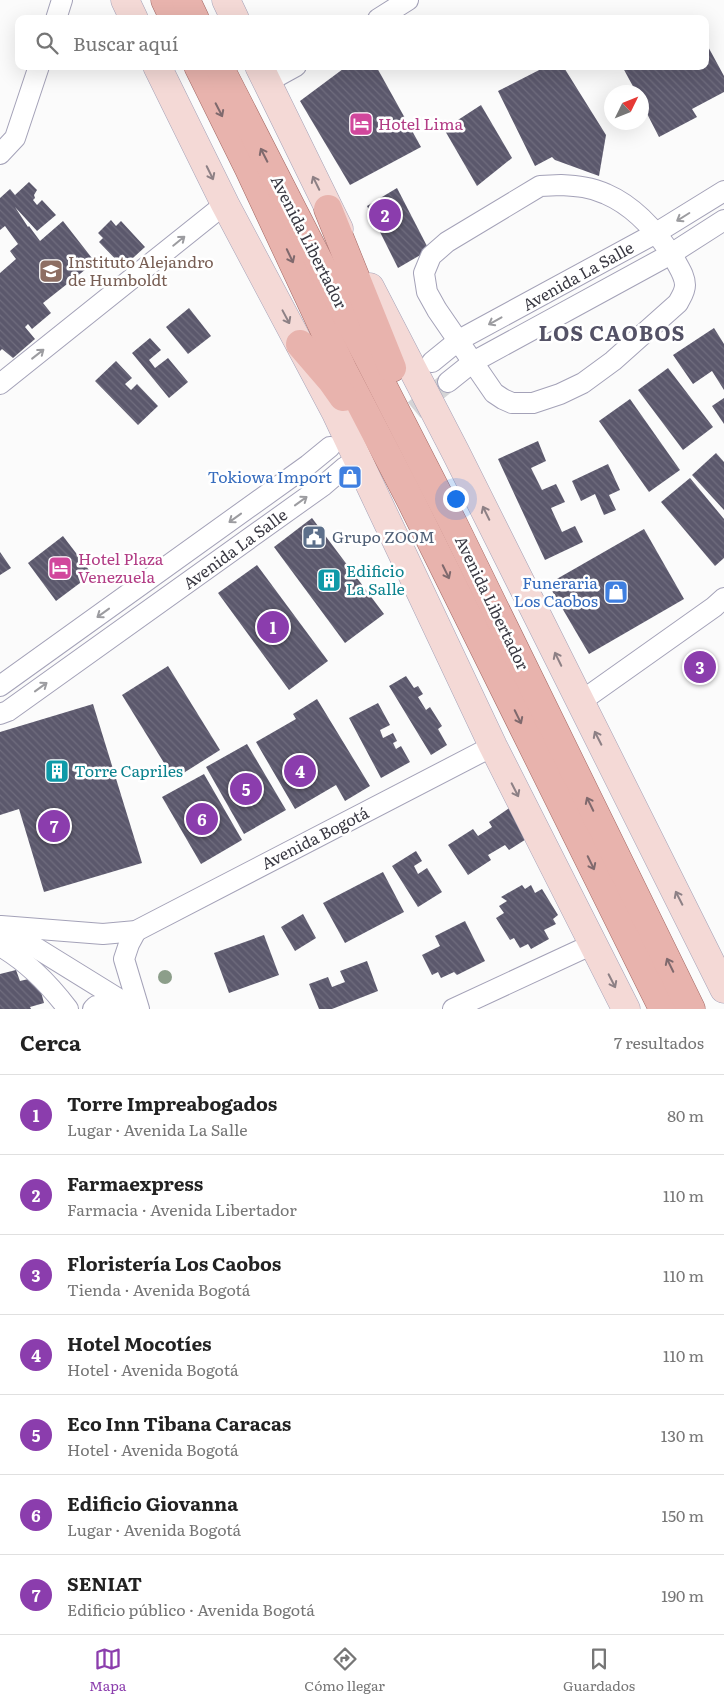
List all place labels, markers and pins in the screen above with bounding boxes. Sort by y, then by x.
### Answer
hotel icon: Hotel Lima [348,111,374,137]
place label: Hotel Lima [378,111,463,135]
pin: 2 [369,196,401,234]
place label: Instituto Alejandro de Humboldt [68,249,214,291]
school or university icon: Instituto Alejandro de Humboldt [38,258,64,284]
place label: Tokiowa Import [207,464,333,488]
shop icon: Tokiowa Import [337,464,363,490]
public building icon: Grupo ZOOM [301,524,327,550]
place label: Grupo ZOOM [332,524,435,548]
place label: Hotel Plaza Venezuela [78,546,164,588]
hotel icon: Hotel Plaza Venezuela [47,555,73,581]
place label: Edificio La Salle [346,558,405,600]
building icon: Edificio La Salle [316,567,342,593]
place label: Funeraria Los Caobos [514,570,598,612]
shop icon: Funeraria Los Caobos [603,579,629,605]
pin: 1 [257,608,289,646]
pin: 3 [684,648,716,686]
pin: 4 [284,752,316,790]
building icon: Torre Capriles [44,758,70,784]
place label: Torre Capriles [74,758,183,782]
pin: 5 [230,770,262,808]
pin: 6 [186,800,218,838]
pin: 7 [38,807,70,845]

